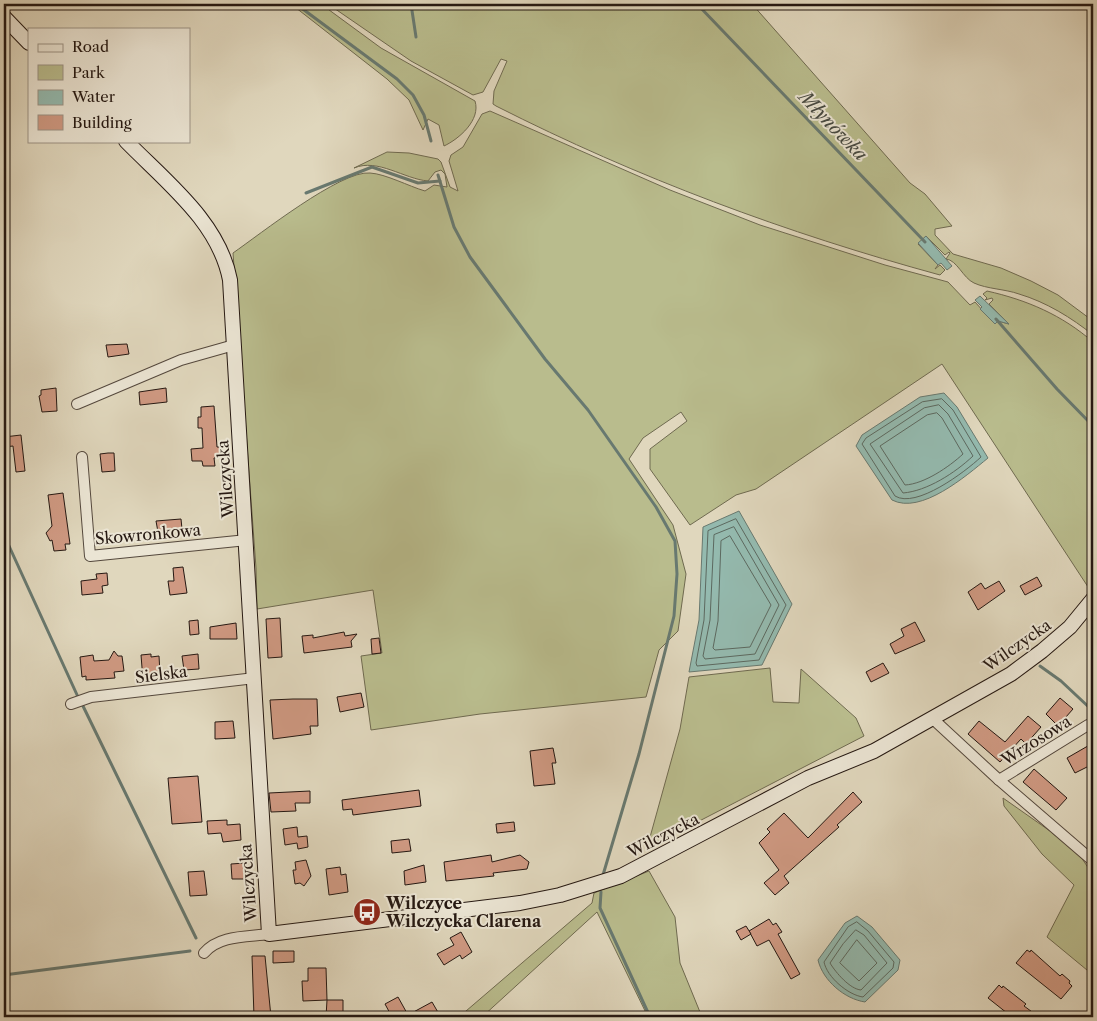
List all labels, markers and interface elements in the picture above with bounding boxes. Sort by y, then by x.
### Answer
legend [28,28,190,142]
text: Road [72,37,109,56]
text: Park [72,63,106,82]
water label: Młynówka [793,85,872,166]
text: Water [71,87,116,106]
text: Building [72,113,132,132]
street label: Wilczycka [212,439,238,520]
street label: Skowronkowa [94,519,202,549]
street label: Wilczycka [978,614,1055,676]
street label: Sielska [134,661,189,687]
street label: Wrzosowa [997,710,1075,770]
street label: Wilczycka [623,808,703,862]
street label: Wilczycka [235,843,261,924]
place label: Wilczyce Wilczycka Clarena [385,893,542,931]
bus stop icon: Wilczyce Wilczycka Clarena [352,897,382,927]

